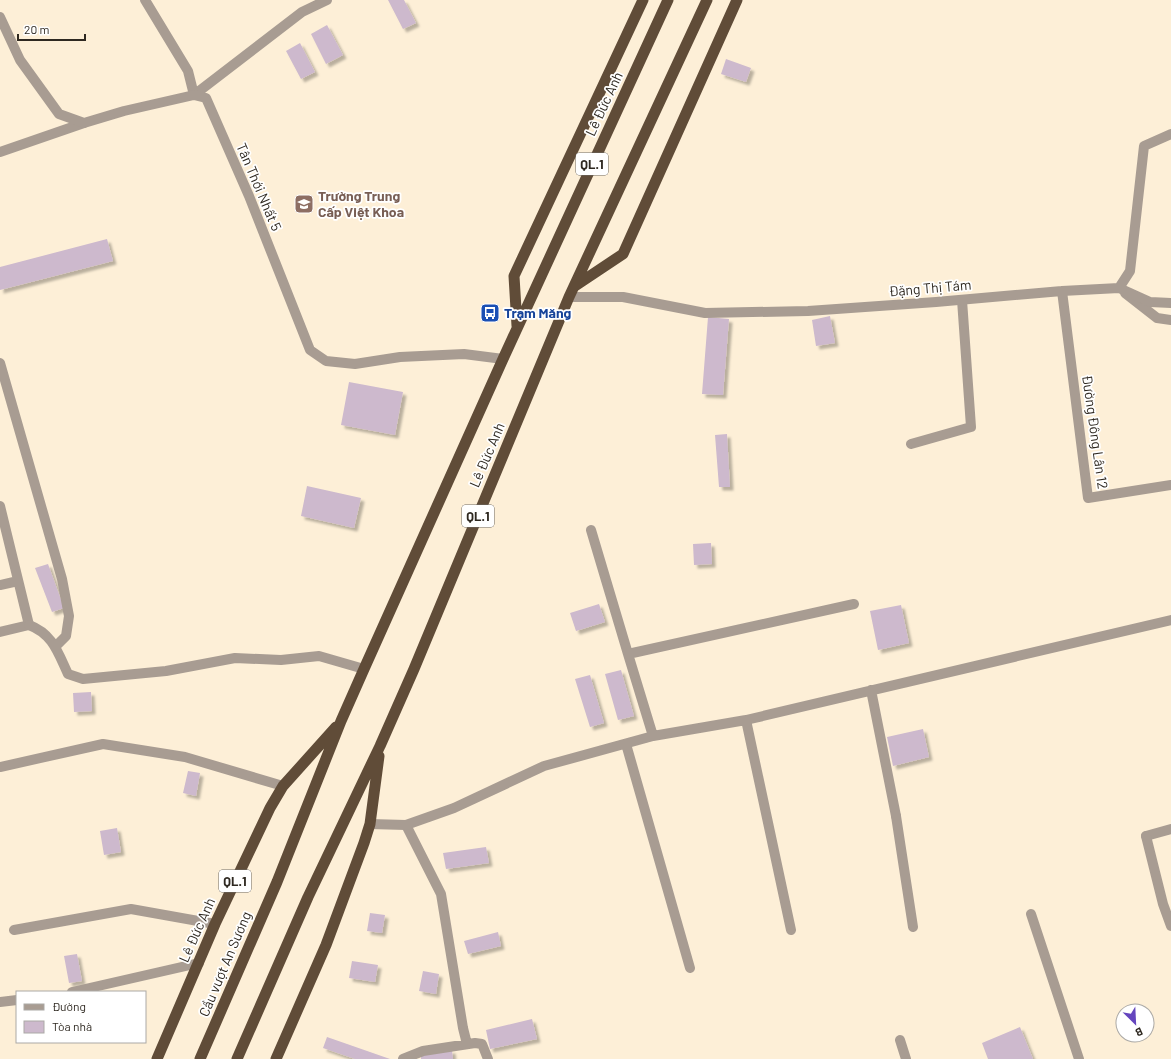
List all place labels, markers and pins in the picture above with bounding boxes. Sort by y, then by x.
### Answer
place label: Trường Trung Cấp Việt Khoa [318,187,404,220]
school or university icon: Trường Trung Cấp Việt Khoa [293,193,315,215]
bus stop icon: Trạm Măng [479,302,501,324]
place label: Trạm Măng [504,304,572,321]

